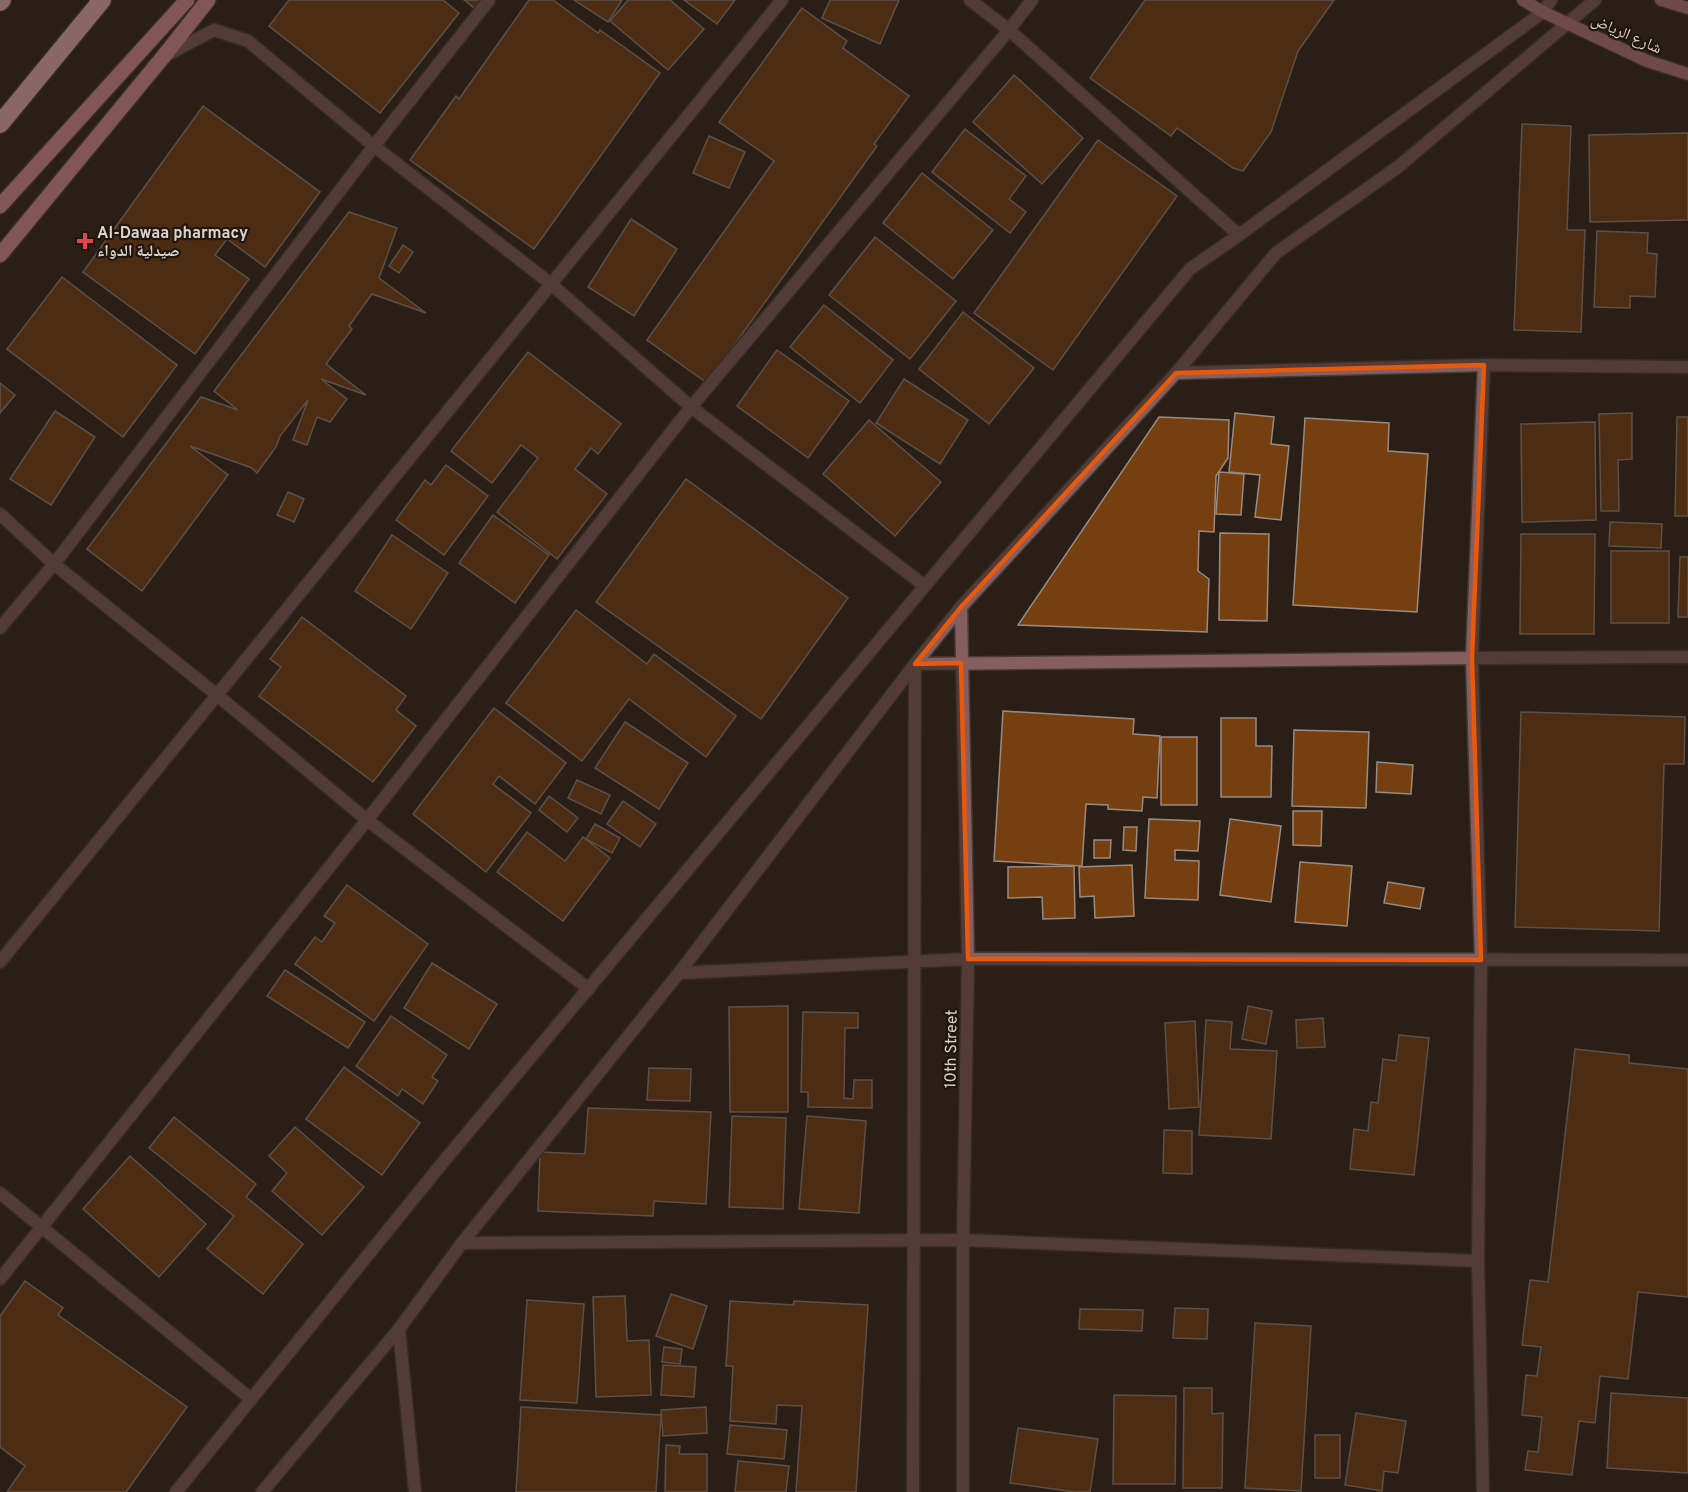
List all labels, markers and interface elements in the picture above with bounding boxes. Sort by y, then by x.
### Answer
street label: شارع الرياض [1588,10,1664,59]
place label: Al-Dawaa pharmacy صيدلية الدواء [97,224,248,262]
marker: Al-Dawaa pharmacy صيدلية الدواء [78,234,92,248]
street label: 10th Street [941,1009,963,1089]

